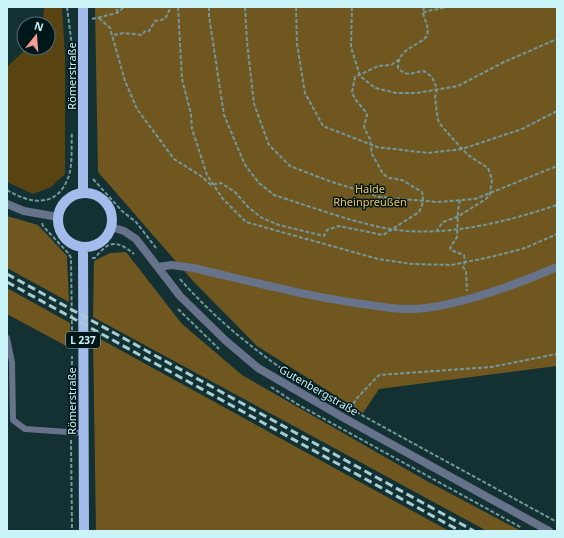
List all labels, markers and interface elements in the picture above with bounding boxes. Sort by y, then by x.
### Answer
north arrow [16,16,56,56]
text: N [33,17,46,34]
street label: Römerstraße [64,42,79,110]
park label: Halde Rheinpreußen [333,181,407,209]
road number: L 237 [66,332,100,348]
street label: Gutenbergstraße [277,361,361,419]
street label: Römerstraße [64,367,79,435]

